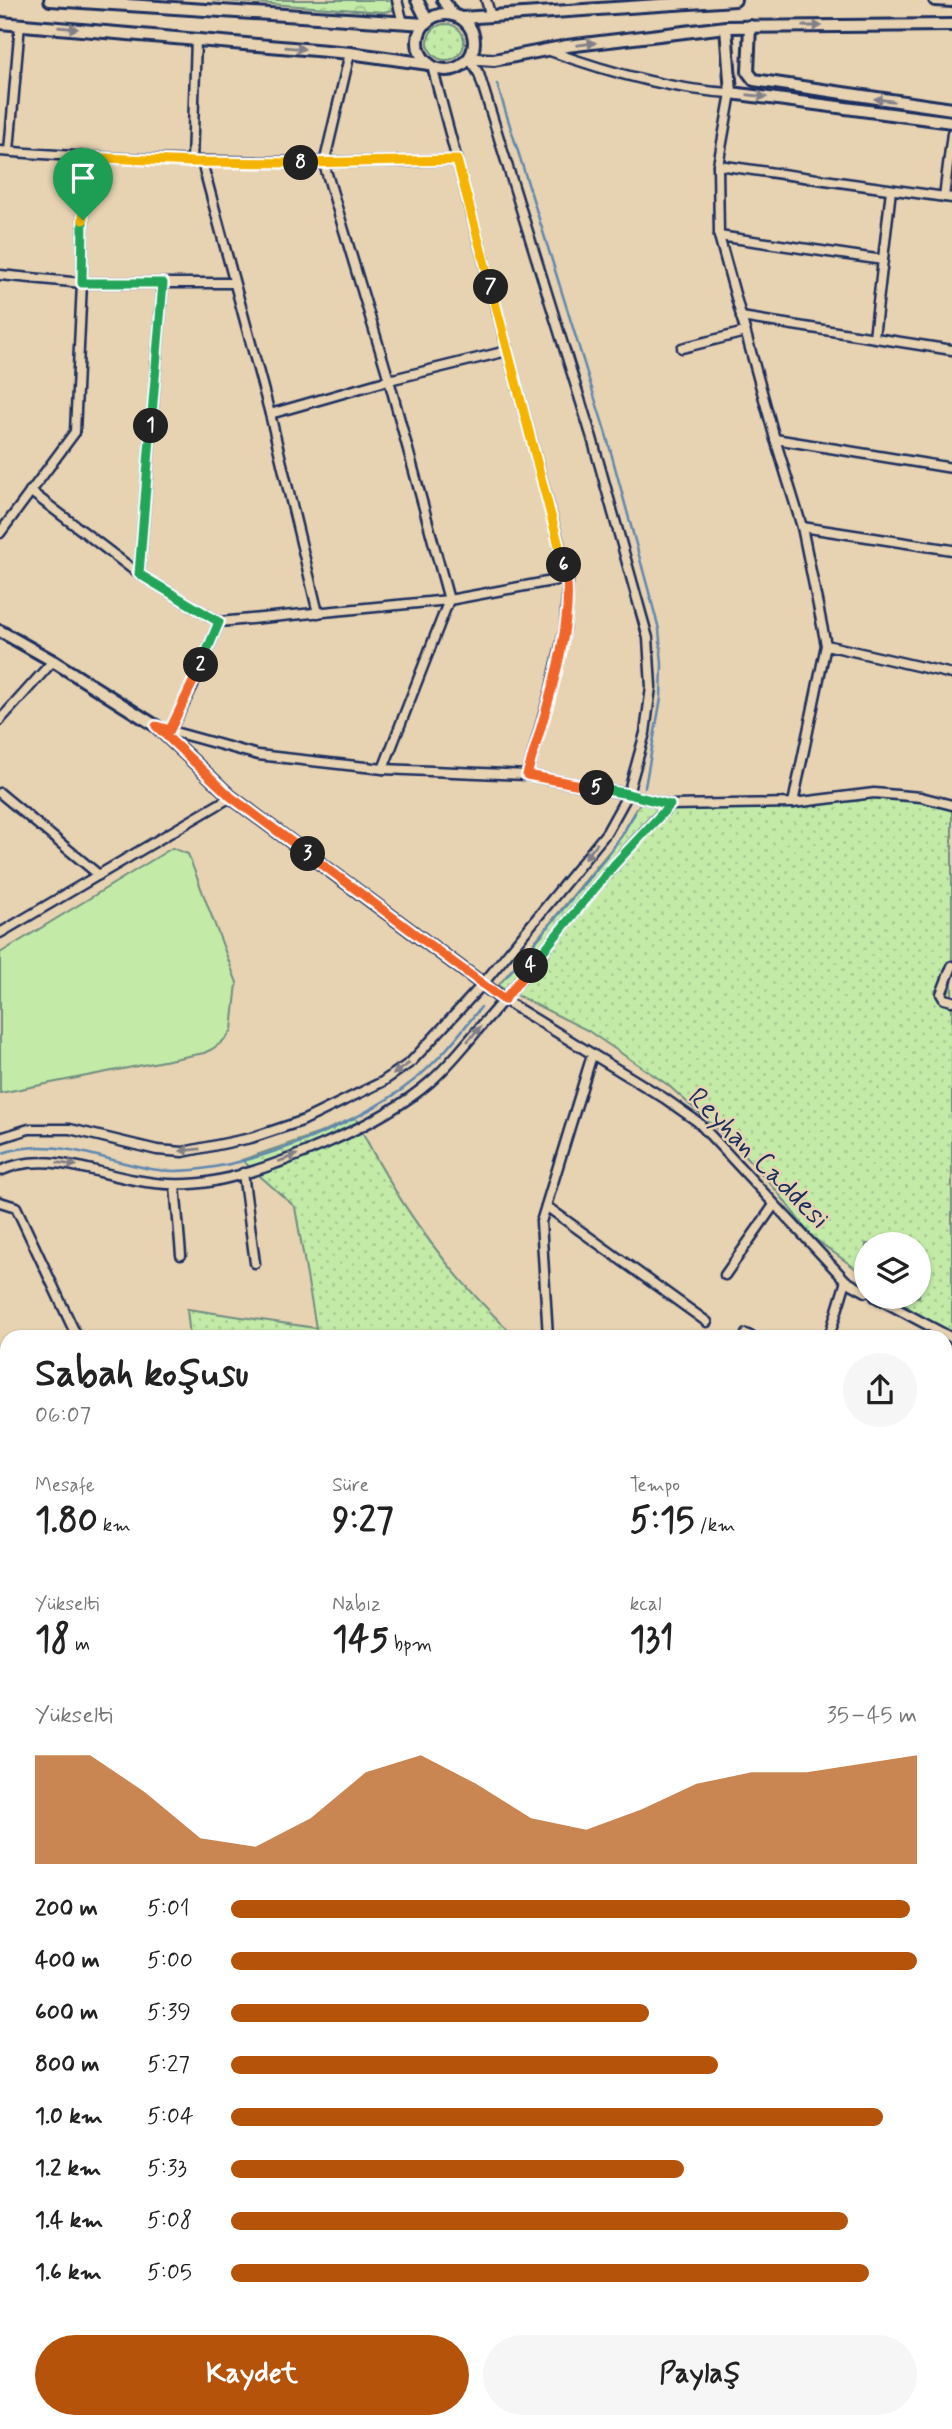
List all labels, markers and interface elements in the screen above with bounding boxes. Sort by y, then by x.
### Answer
one-way arrow [801,20,823,32]
one-way arrow [57,23,79,34]
one-way arrow [575,39,597,50]
one-way arrow [284,43,306,54]
one-way arrow [746,91,768,102]
one-way arrow [873,94,895,105]
pin: 8 [284,146,318,180]
pin [53,148,113,220]
text: 8 [295,150,306,175]
icon: arrive [64,159,102,197]
pin: 7 [474,270,508,304]
text: 7 [485,274,496,299]
pin: 1 [134,408,168,444]
text: 1 [146,413,155,438]
pin: 6 [546,548,582,582]
text: 6 [559,552,568,577]
pin: 2 [184,648,218,682]
text: 2 [196,652,205,677]
pin: 5 [580,770,614,806]
text: 5 [591,775,602,800]
pin: 3 [290,836,326,872]
text: 3 [303,841,312,866]
one-way arrow [584,841,599,859]
pin: 4 [514,948,548,984]
text: 4 [525,953,536,978]
one-way arrow [466,1025,481,1042]
one-way arrow [392,1062,410,1076]
street label: Reyhan Caddesi [679,1080,837,1238]
one-way arrow [179,1145,201,1156]
one-way arrow [278,1152,299,1163]
one-way arrow [56,1159,78,1170]
map controls [854,1232,931,1309]
button: layers [854,1232,931,1309]
text: Sabah koşusu [35,1350,249,1399]
button: share [843,1353,917,1427]
text: 06:07 [35,1401,91,1431]
text: Mesafe [35,1473,95,1498]
text: Süre [332,1473,369,1498]
text: Tempo [630,1473,680,1498]
text: 1.80 [35,1498,98,1544]
text: 9:27 [332,1498,394,1544]
text: 5:15 [630,1498,694,1544]
text: km [98,1513,131,1538]
text: /km [694,1513,735,1538]
text: Yükselti [35,1592,99,1617]
text: Nabız [332,1592,381,1617]
text: kcal [630,1592,662,1617]
text: 18 [35,1617,70,1663]
text: 145 [332,1617,389,1663]
text: 131 [630,1617,674,1663]
text: m [70,1632,90,1657]
text: bpm [389,1632,432,1657]
text: Yükselti [35,1701,113,1731]
text: 35–45 m [826,1701,917,1731]
text: 200 m [35,1894,98,1924]
text: 5:01 [147,1894,190,1924]
text: 400 m [35,1946,100,1976]
text: 5:00 [147,1946,193,1976]
text: 600 m [35,1998,98,2028]
text: 5:39 [147,1998,191,2028]
text: 800 m [35,2050,99,2080]
text: 5:27 [147,2050,190,2080]
text: 1.0 km [35,2102,103,2132]
text: 5:04 [147,2102,194,2132]
text: 1.2 km [35,2154,101,2184]
text: 5:33 [147,2154,187,2184]
text: 1.4 km [35,2206,103,2236]
text: 5:08 [147,2206,192,2236]
text: 1.6 km [35,2258,102,2288]
text: 5:05 [147,2258,192,2288]
button: Kaydet [35,2335,469,2415]
button: Paylaş [483,2335,917,2415]

